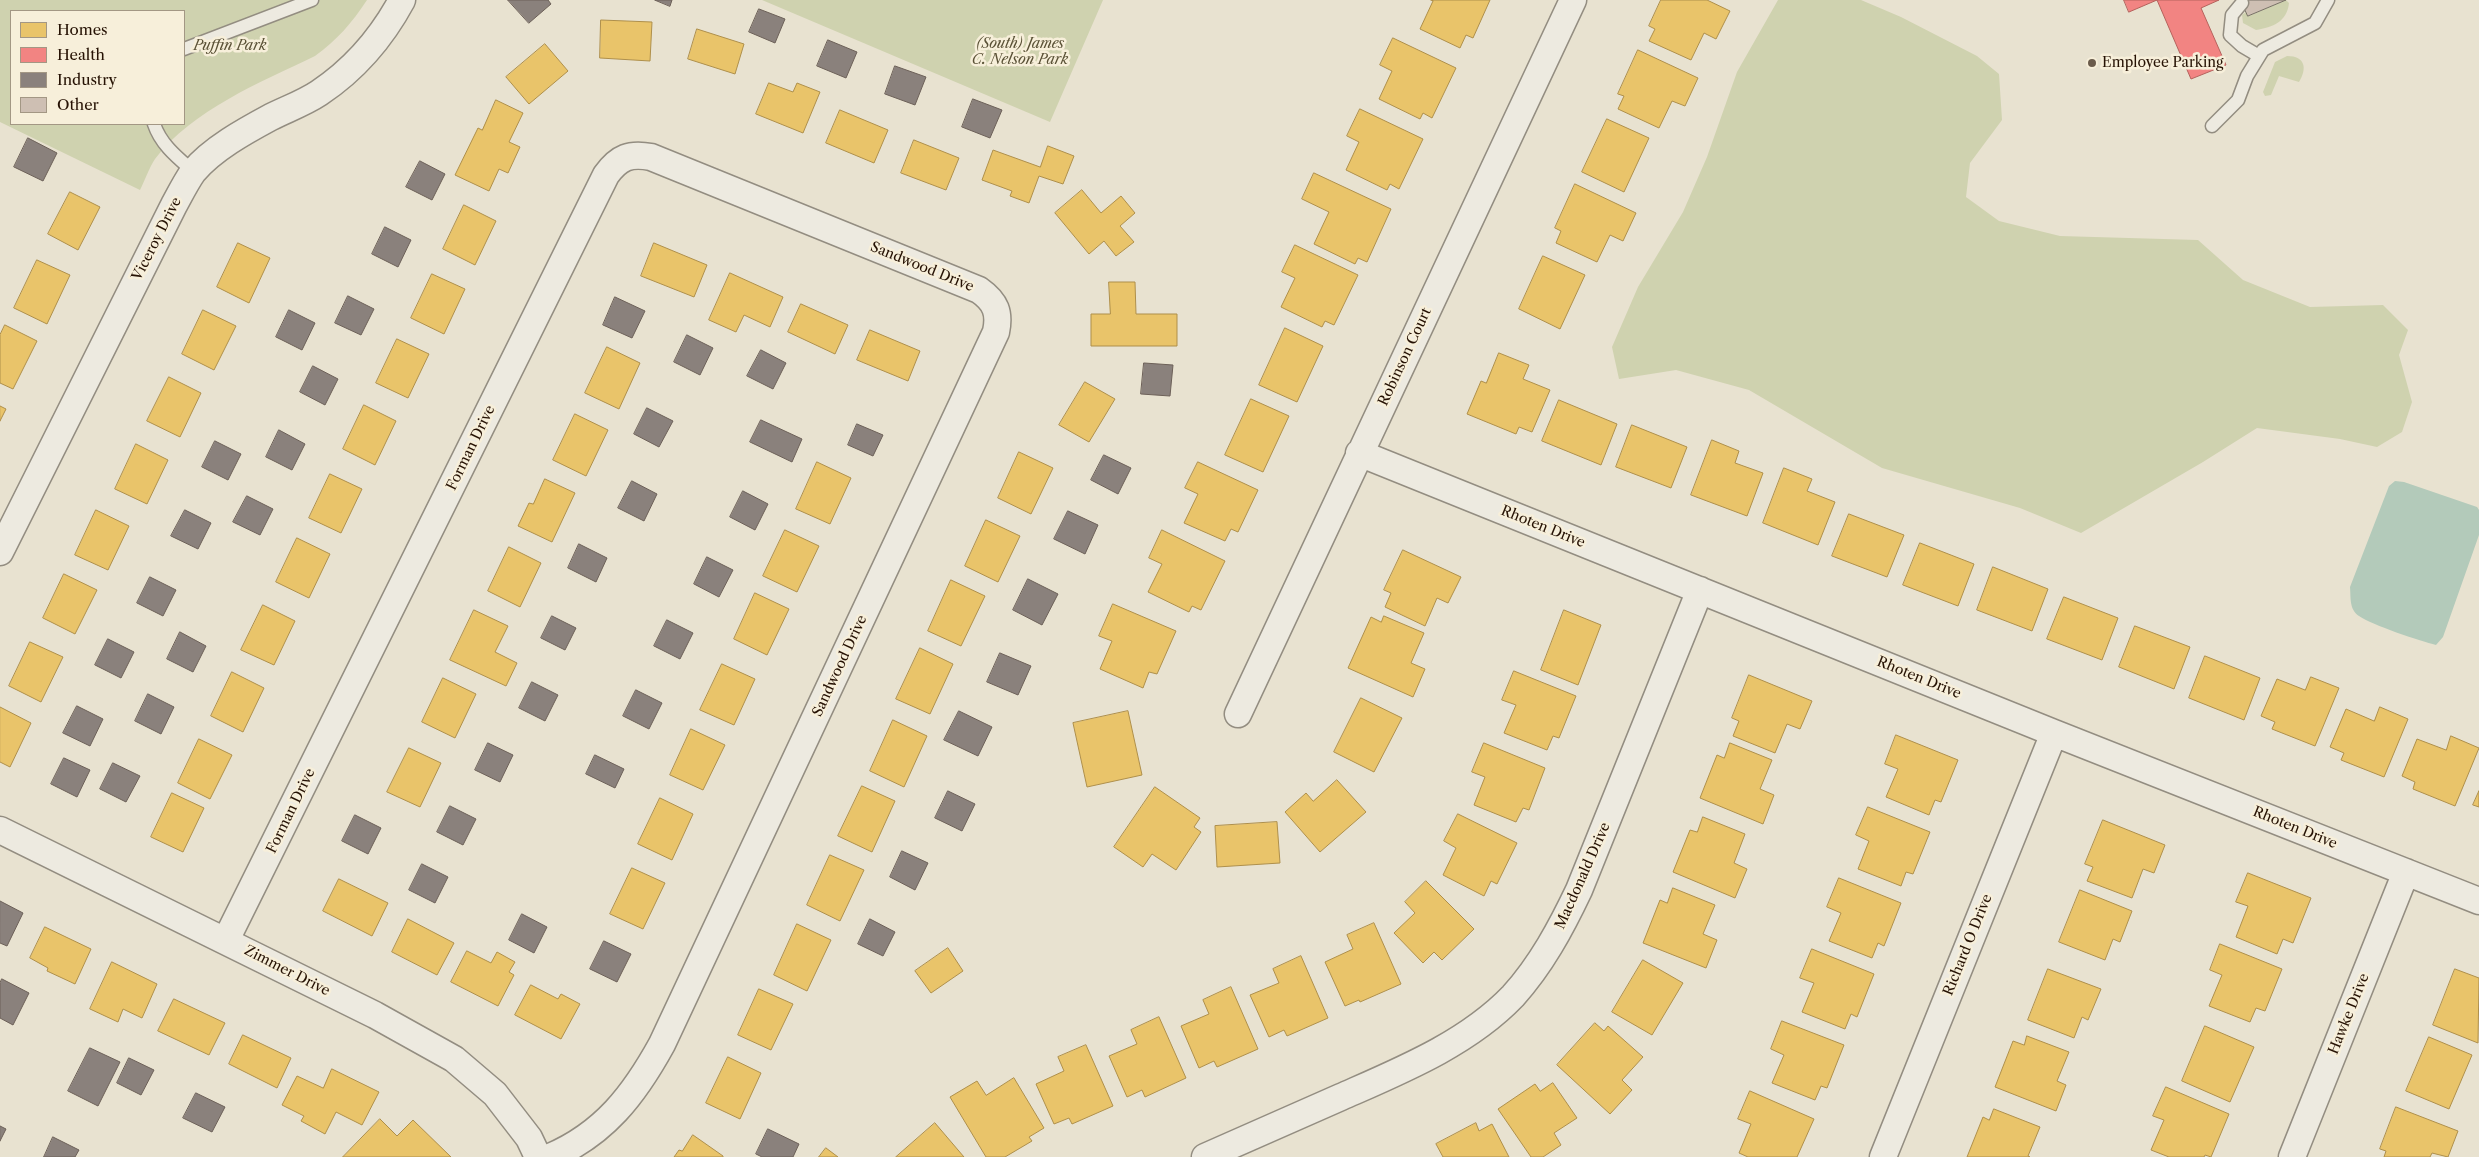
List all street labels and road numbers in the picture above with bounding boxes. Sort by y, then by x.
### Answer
street label: Viceroy Drive [129,194,185,284]
street label: Sandwood Drive [868,239,976,295]
street label: Robinson Court [1375,305,1435,409]
street label: Forman Drive [443,403,499,493]
street label: Rhoten Drive [1498,502,1588,552]
street label: Sandwood Drive [809,613,871,719]
street label: Rhoten Drive [1874,653,1964,703]
street label: Forman Drive [263,766,319,856]
street label: Rhoten Drive [2250,803,2340,853]
street label: Macdonald Drive [1552,820,1614,932]
street label: Richard O Drive [1940,892,1996,998]
street label: Zimmer Drive [241,942,333,1000]
street label: Hawke Drive [2325,971,2373,1057]

